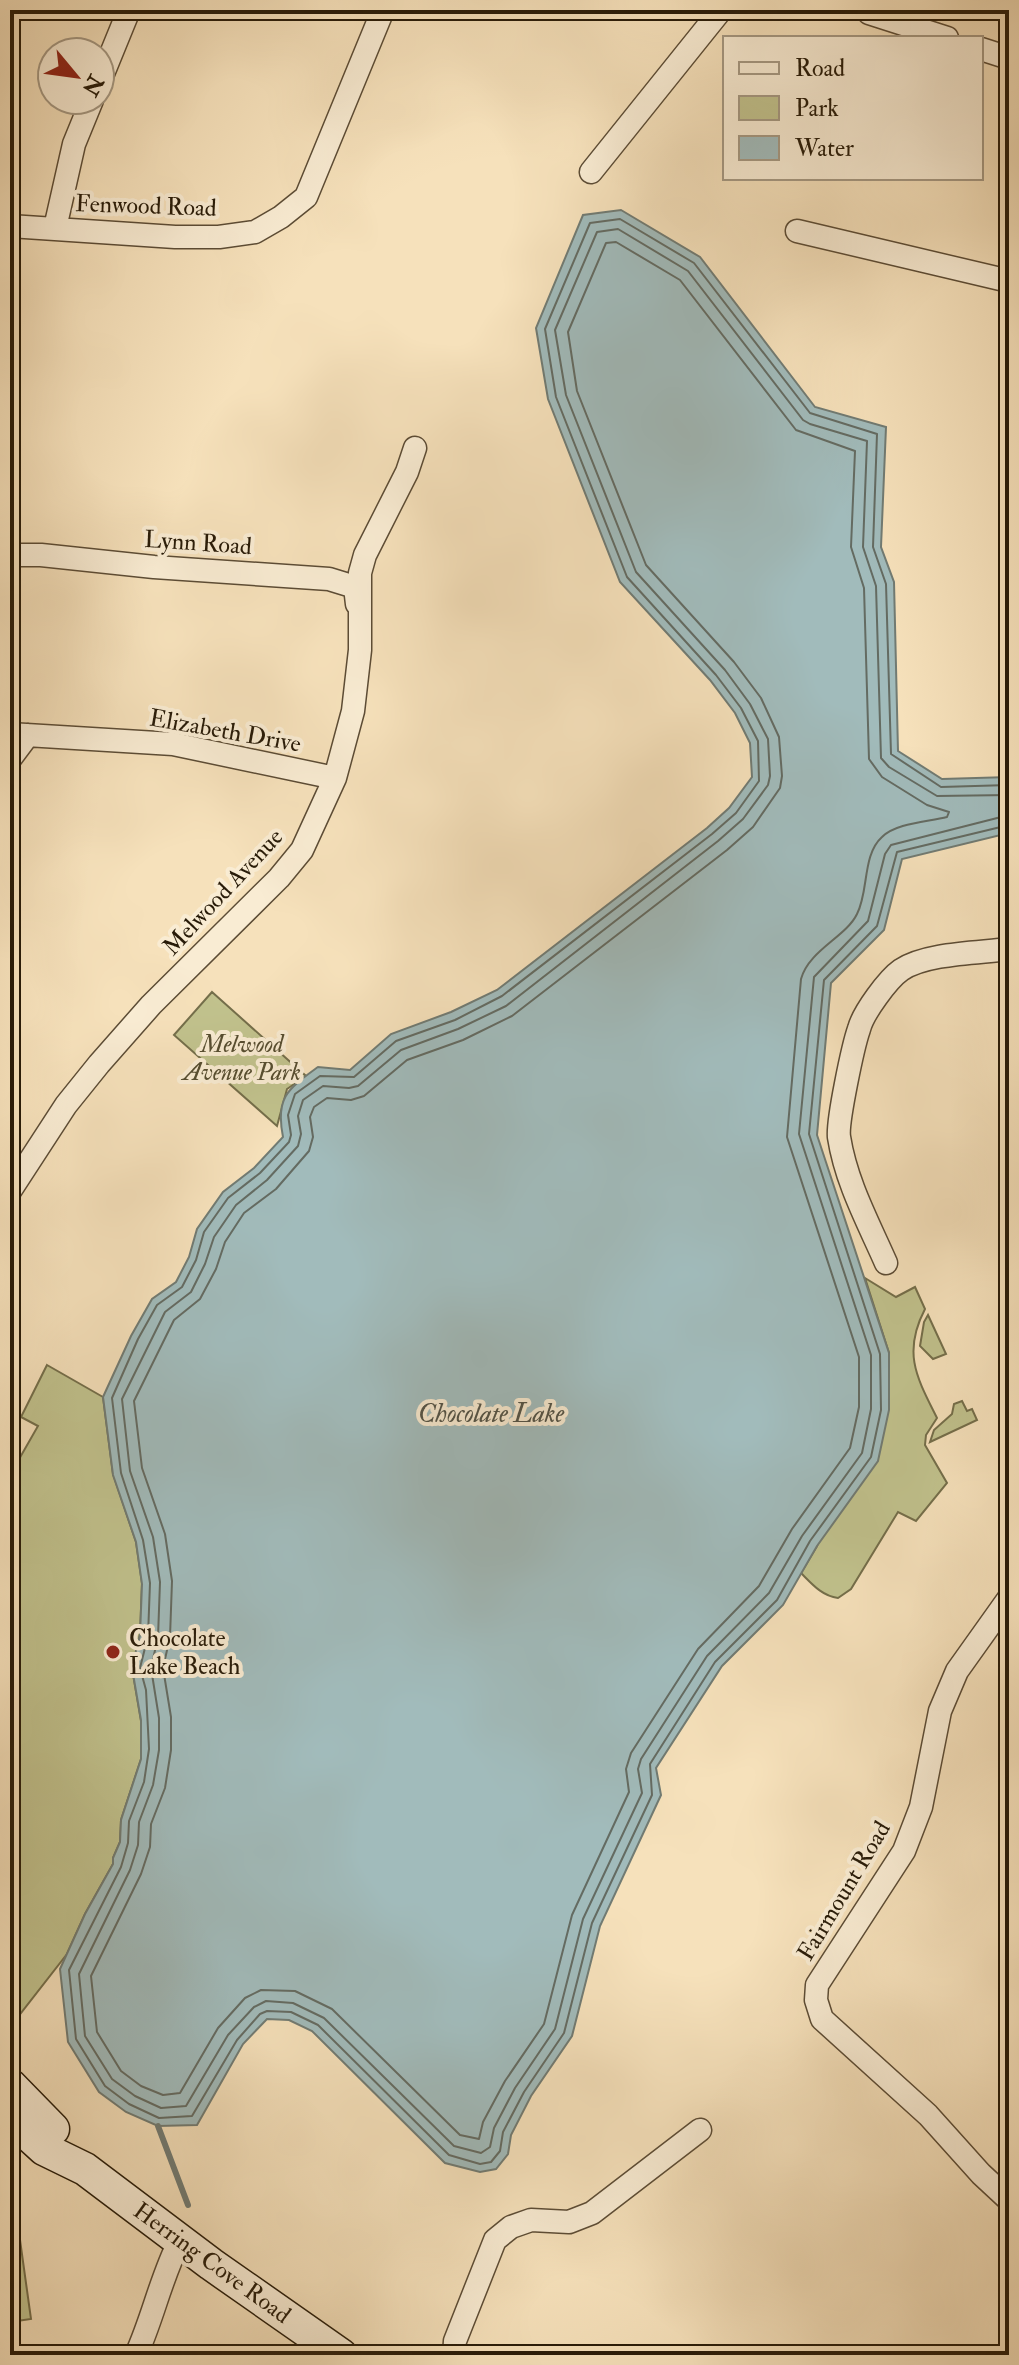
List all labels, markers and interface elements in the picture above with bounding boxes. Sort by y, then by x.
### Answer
north arrow [36,36,116,116]
legend [723,36,983,180]
text: Road [795,53,845,84]
text: N [75,69,110,101]
text: Park [795,93,839,124]
text: Water [794,133,854,164]
street label: Fenwood Road [75,188,217,224]
street label: Lynn Road [143,524,253,562]
street label: Elizabeth Drive [147,702,303,760]
street label: Melwood Avenue [156,822,290,962]
park label: Melwood Avenue Park [180,1029,301,1088]
water label: Chocolate Lake [418,1398,564,1430]
place label: Chocolate Lake Beach [129,1623,241,1682]
marker: Chocolate Lake Beach [104,1643,122,1661]
street label: Fairmount Road [790,1815,898,1966]
street label: Herring Cove Road [127,2195,297,2331]

